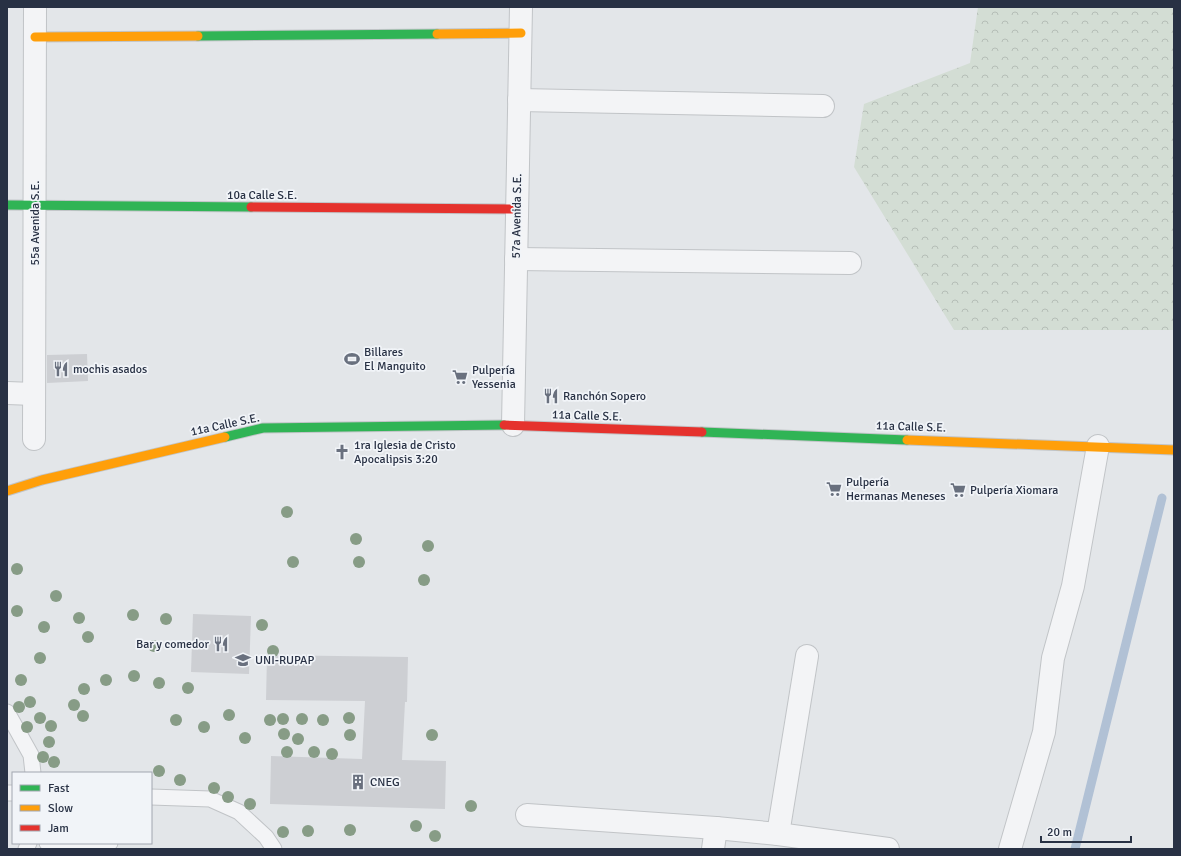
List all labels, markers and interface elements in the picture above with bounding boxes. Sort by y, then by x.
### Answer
street label: 57a Avenida S.E. [509,173,525,259]
street label: 55a Avenida S.E. [28,181,43,265]
street label: 10a Calle S.E. [227,188,297,203]
place label: Billares El Manguito [364,345,426,374]
sports icon: Billares El Manguito [343,350,361,368]
restaurant icon: mochis asados [52,360,70,378]
place label: mochis asados [73,362,147,377]
place label: Pulpería Yessenia [472,363,516,392]
supermarket icon: Pulpería Yessenia [451,368,469,386]
restaurant icon: Ranchón Sopero [542,387,560,405]
place label: Ranchón Sopero [563,389,646,404]
street label: 11a Calle S.E. [552,407,622,425]
street label: 11a Calle S.E. [189,410,261,440]
street label: 11a Calle S.E. [876,418,946,436]
place label: 1ra Iglesia de Cristo Apocalipsis 3:20 [354,438,456,467]
church icon: 1ra Iglesia de Cristo Apocalipsis 3:20 [333,443,351,461]
place label: Pulpería Hermanas Meneses [846,475,945,504]
supermarket icon: Pulpería Hermanas Meneses [825,480,843,498]
supermarket icon: Pulpería Xiomara [949,481,967,499]
place label: Pulpería Xiomara [970,483,1058,498]
restaurant icon: Bar y comedor [212,635,230,653]
place label: Bar y comedor [136,637,210,652]
school or university icon: UNI-RUPAP [234,651,252,669]
place label: UNI-RUPAP [255,653,314,668]
legend [12,772,152,844]
building icon: CNEG [349,773,367,791]
place label: CNEG [370,775,400,790]
text: Fast [48,781,69,796]
text: Slow [48,801,73,816]
scale bar [1041,818,1131,844]
text: Jam [48,821,69,836]
text: 20 m [1047,825,1072,840]

